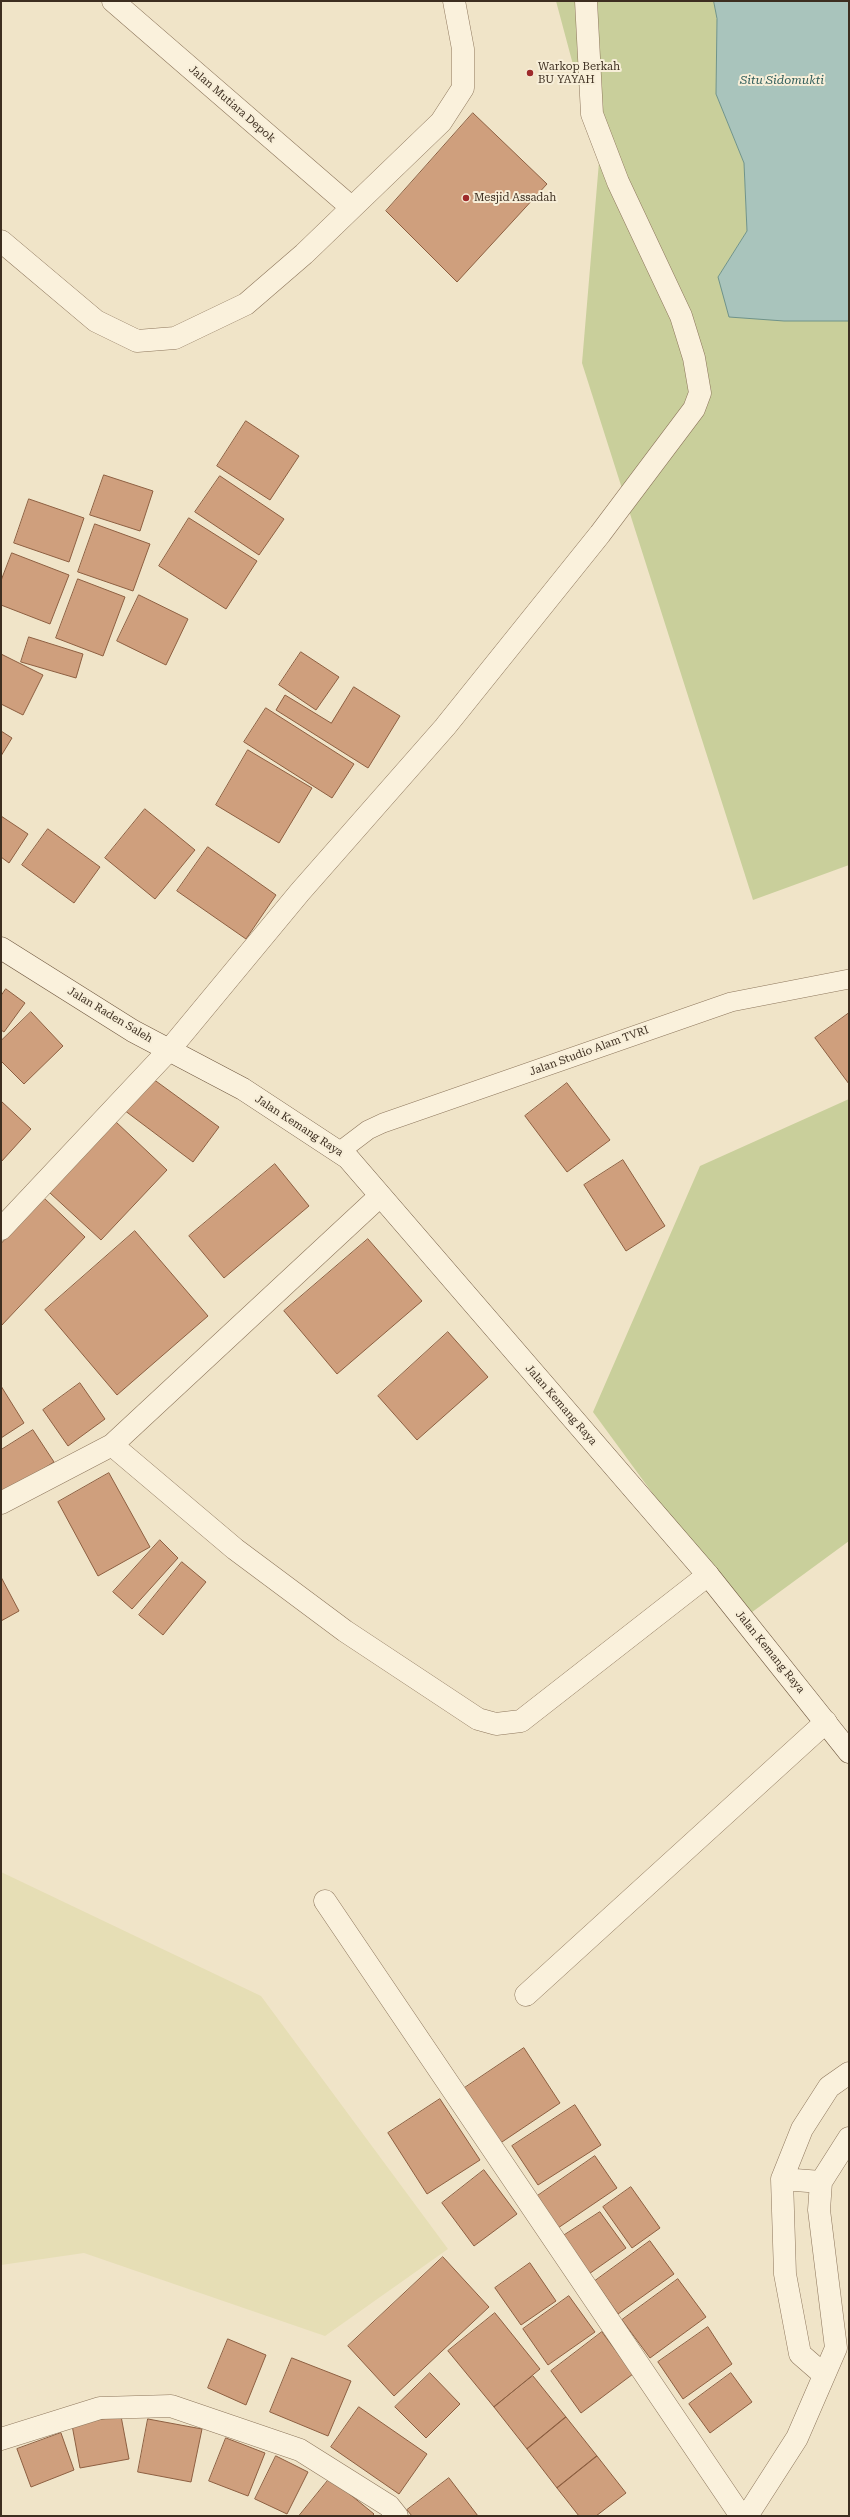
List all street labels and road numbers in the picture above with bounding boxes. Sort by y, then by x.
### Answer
street label: Jalan Mutiara Depok [186,63,278,145]
street label: Jalan Raden Saleh [65,984,155,1046]
street label: Jalan Studio Alam TVRI [528,1023,650,1079]
street label: Jalan Kemang Raya [252,1093,346,1159]
street label: Jalan Kemang Raya [522,1362,600,1448]
street label: Jalan Kemang Raya [733,1608,807,1696]

